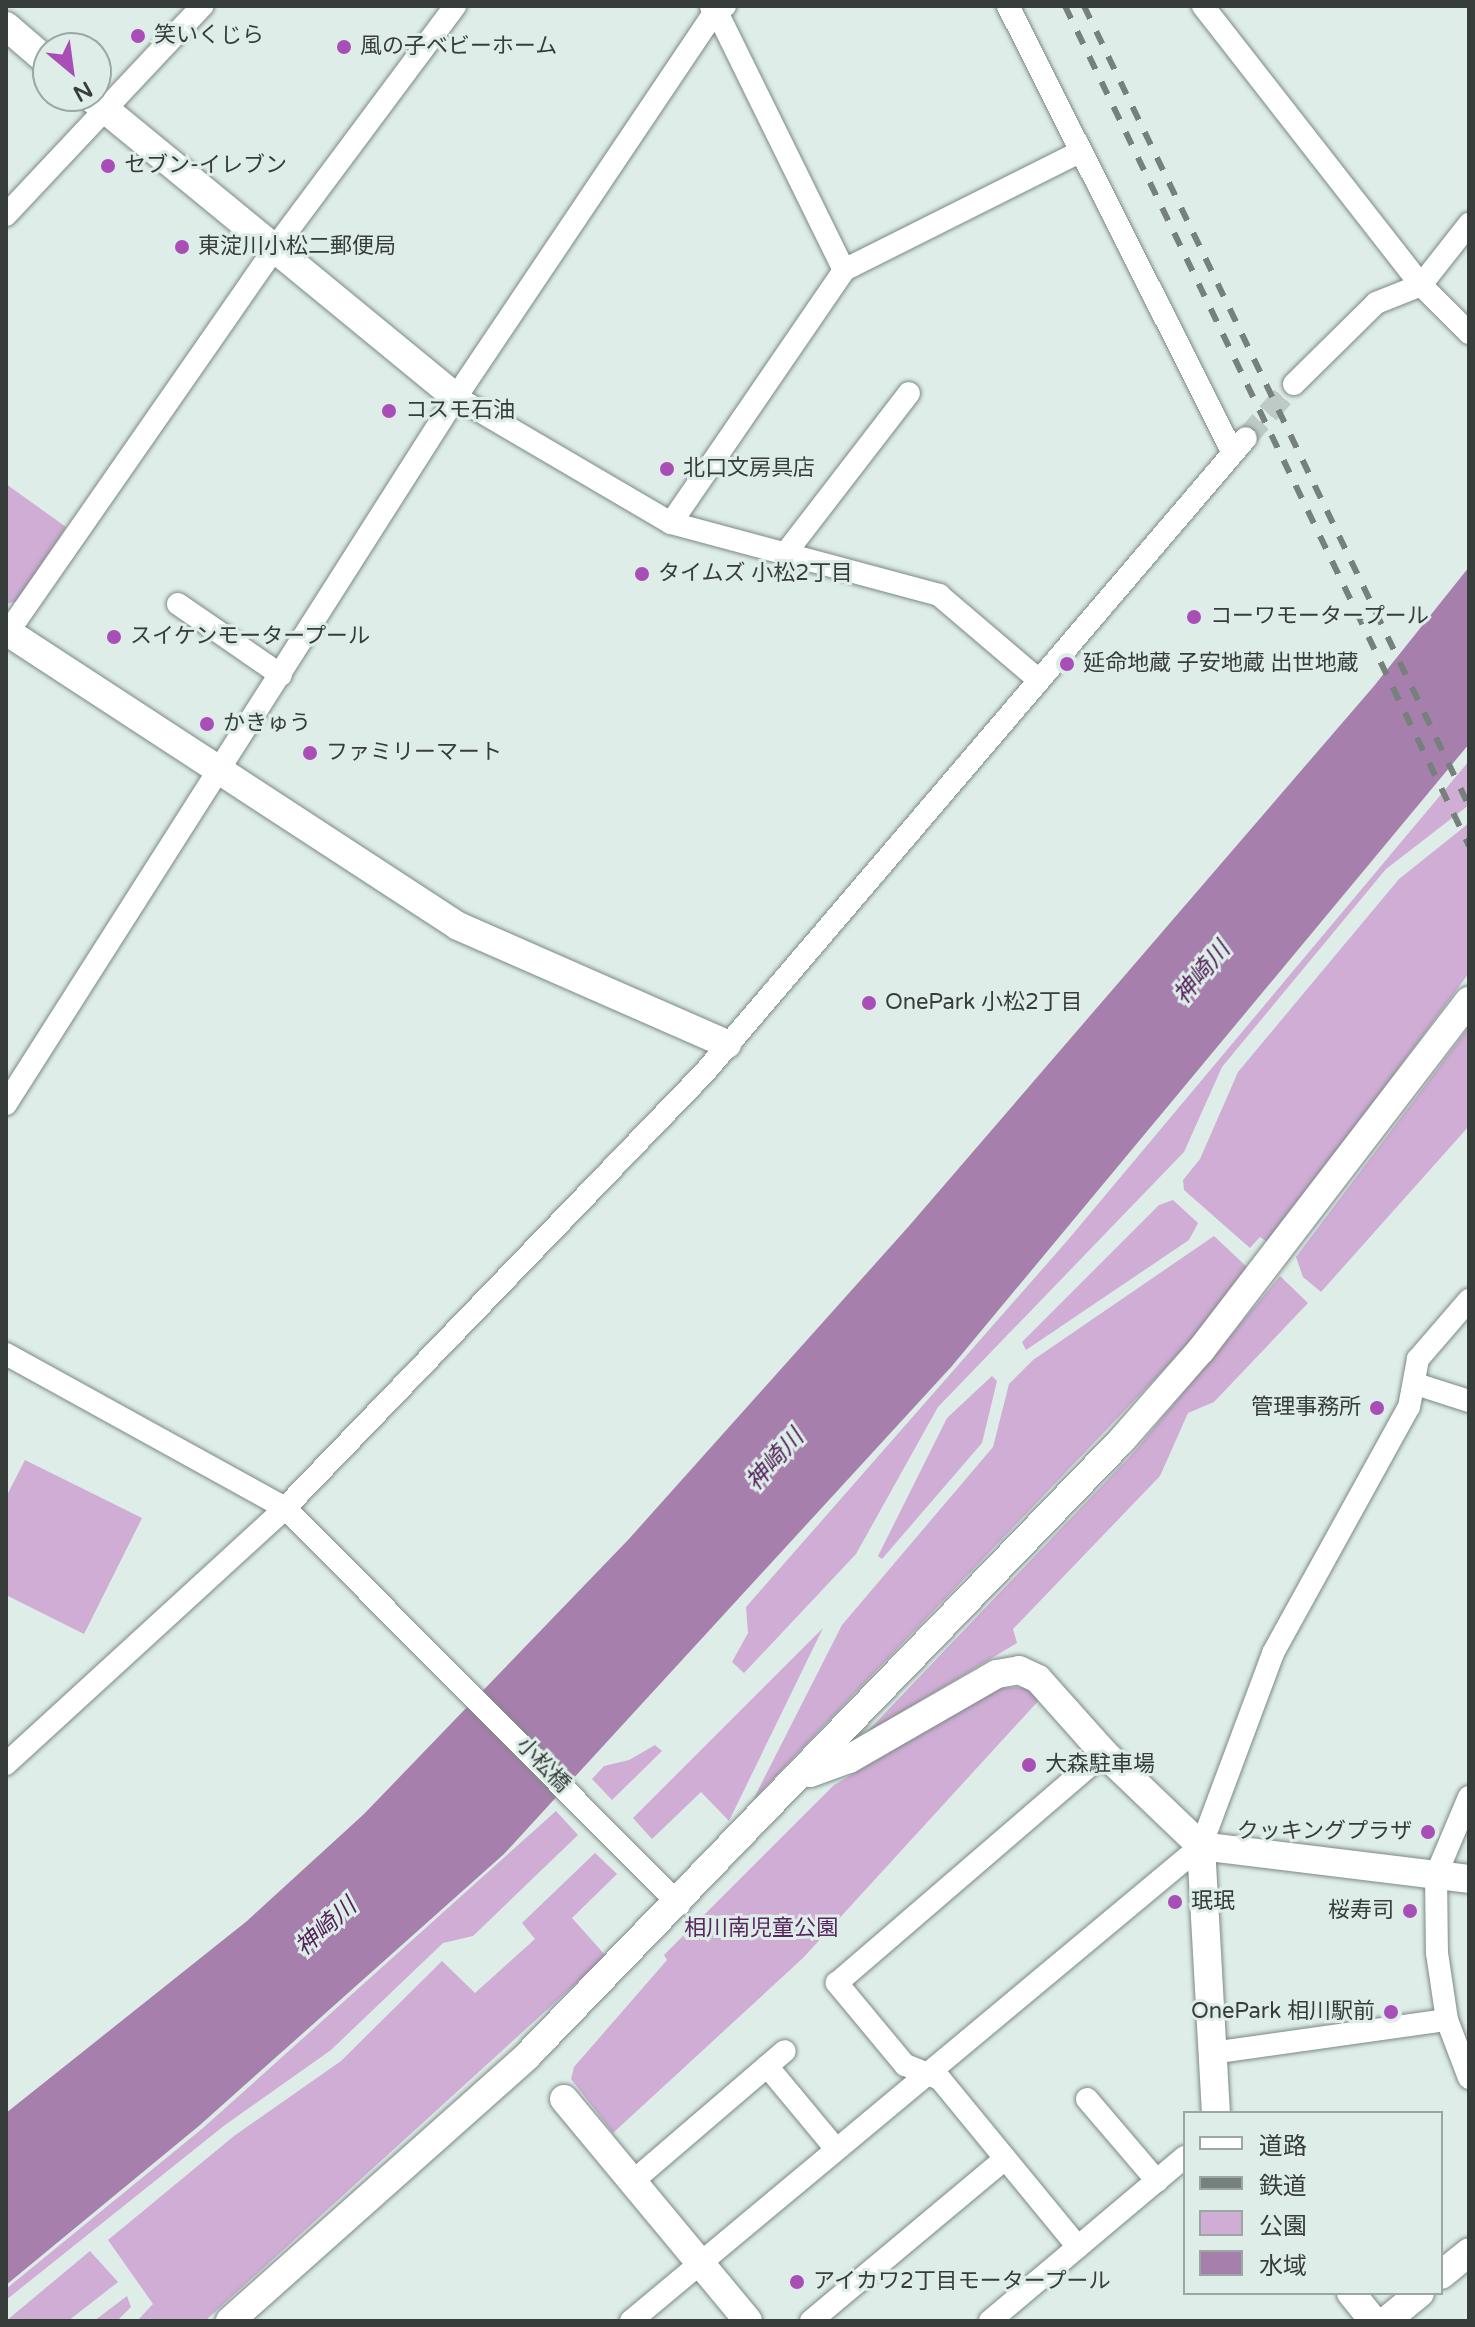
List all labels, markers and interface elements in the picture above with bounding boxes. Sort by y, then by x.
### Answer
place label: 笑いくじら [154,23,264,49]
marker: 笑いくじら [129,27,147,45]
north arrow [32,32,112,112]
place label: 風の子ベビーホーム [360,34,558,60]
marker: 風の子ベビーホーム [335,38,353,56]
text: N [69,76,97,107]
place label: セブン-イレブン [124,153,287,179]
marker: セブン-イレブン [99,157,117,175]
place label: 東淀川小松二郵便局 [198,234,396,260]
marker: 東淀川小松二郵便局 [173,238,191,256]
place label: コスモ石油 [405,398,515,424]
marker: コスモ石油 [380,402,398,420]
place label: 北口文房具店 [683,456,815,482]
marker: 北口文房具店 [658,460,676,478]
place label: タイムズ 小松2丁目 [658,561,854,587]
marker: タイムズ 小松2丁目 [633,565,651,583]
place label: コーワモータープール [1210,604,1430,630]
marker: コーワモータープール [1185,608,1203,626]
place label: スイケンモータープール [130,624,372,650]
marker: スイケンモータープール [105,628,123,646]
place label: 延命地蔵 子安地蔵 出世地蔵 [1083,651,1358,677]
marker: 延命地蔵 子安地蔵 出世地蔵 [1058,655,1076,673]
place label: かきゅう [223,711,311,737]
marker: かきゅう [198,715,216,733]
place label: ファミリーマート [326,740,502,766]
marker: ファミリーマート [301,744,319,762]
water label: 神崎川 [1168,936,1236,1010]
place label: OnePark 小松2丁目 [885,990,1083,1016]
marker: OnePark 小松2丁目 [860,994,878,1012]
place label: 管理事務所 [1251,1395,1361,1421]
marker: 管理事務所 [1368,1399,1386,1417]
water label: 神崎川 [740,1424,810,1496]
street label: 小松橋 [511,1732,575,1798]
place label: 大森駐車場 [1045,1752,1155,1778]
marker: 大森駐車場 [1020,1756,1038,1774]
place label: クッキングプラザ [1236,1819,1412,1845]
marker: クッキングプラザ [1419,1823,1437,1841]
place label: 珉珉 [1191,1889,1235,1915]
water label: 神崎川 [290,1892,362,1962]
marker: 珉珉 [1166,1893,1184,1911]
place label: 桜寿司 [1328,1898,1394,1924]
marker: 桜寿司 [1401,1902,1419,1920]
park label: 相川南児童公園 [684,1916,838,1942]
place label: OnePark 相川駅前 [1191,1999,1375,2025]
marker: OnePark 相川駅前 [1382,2003,1400,2021]
legend [1183,2111,1443,2295]
text: 道路 [1259,2132,1307,2161]
text: 鉄道 [1259,2172,1307,2201]
text: 公園 [1259,2212,1307,2241]
text: 水域 [1259,2252,1307,2281]
place label: アイカワ2丁目モータープール [813,2269,1113,2295]
marker: アイカワ2丁目モータープール [788,2273,806,2291]

